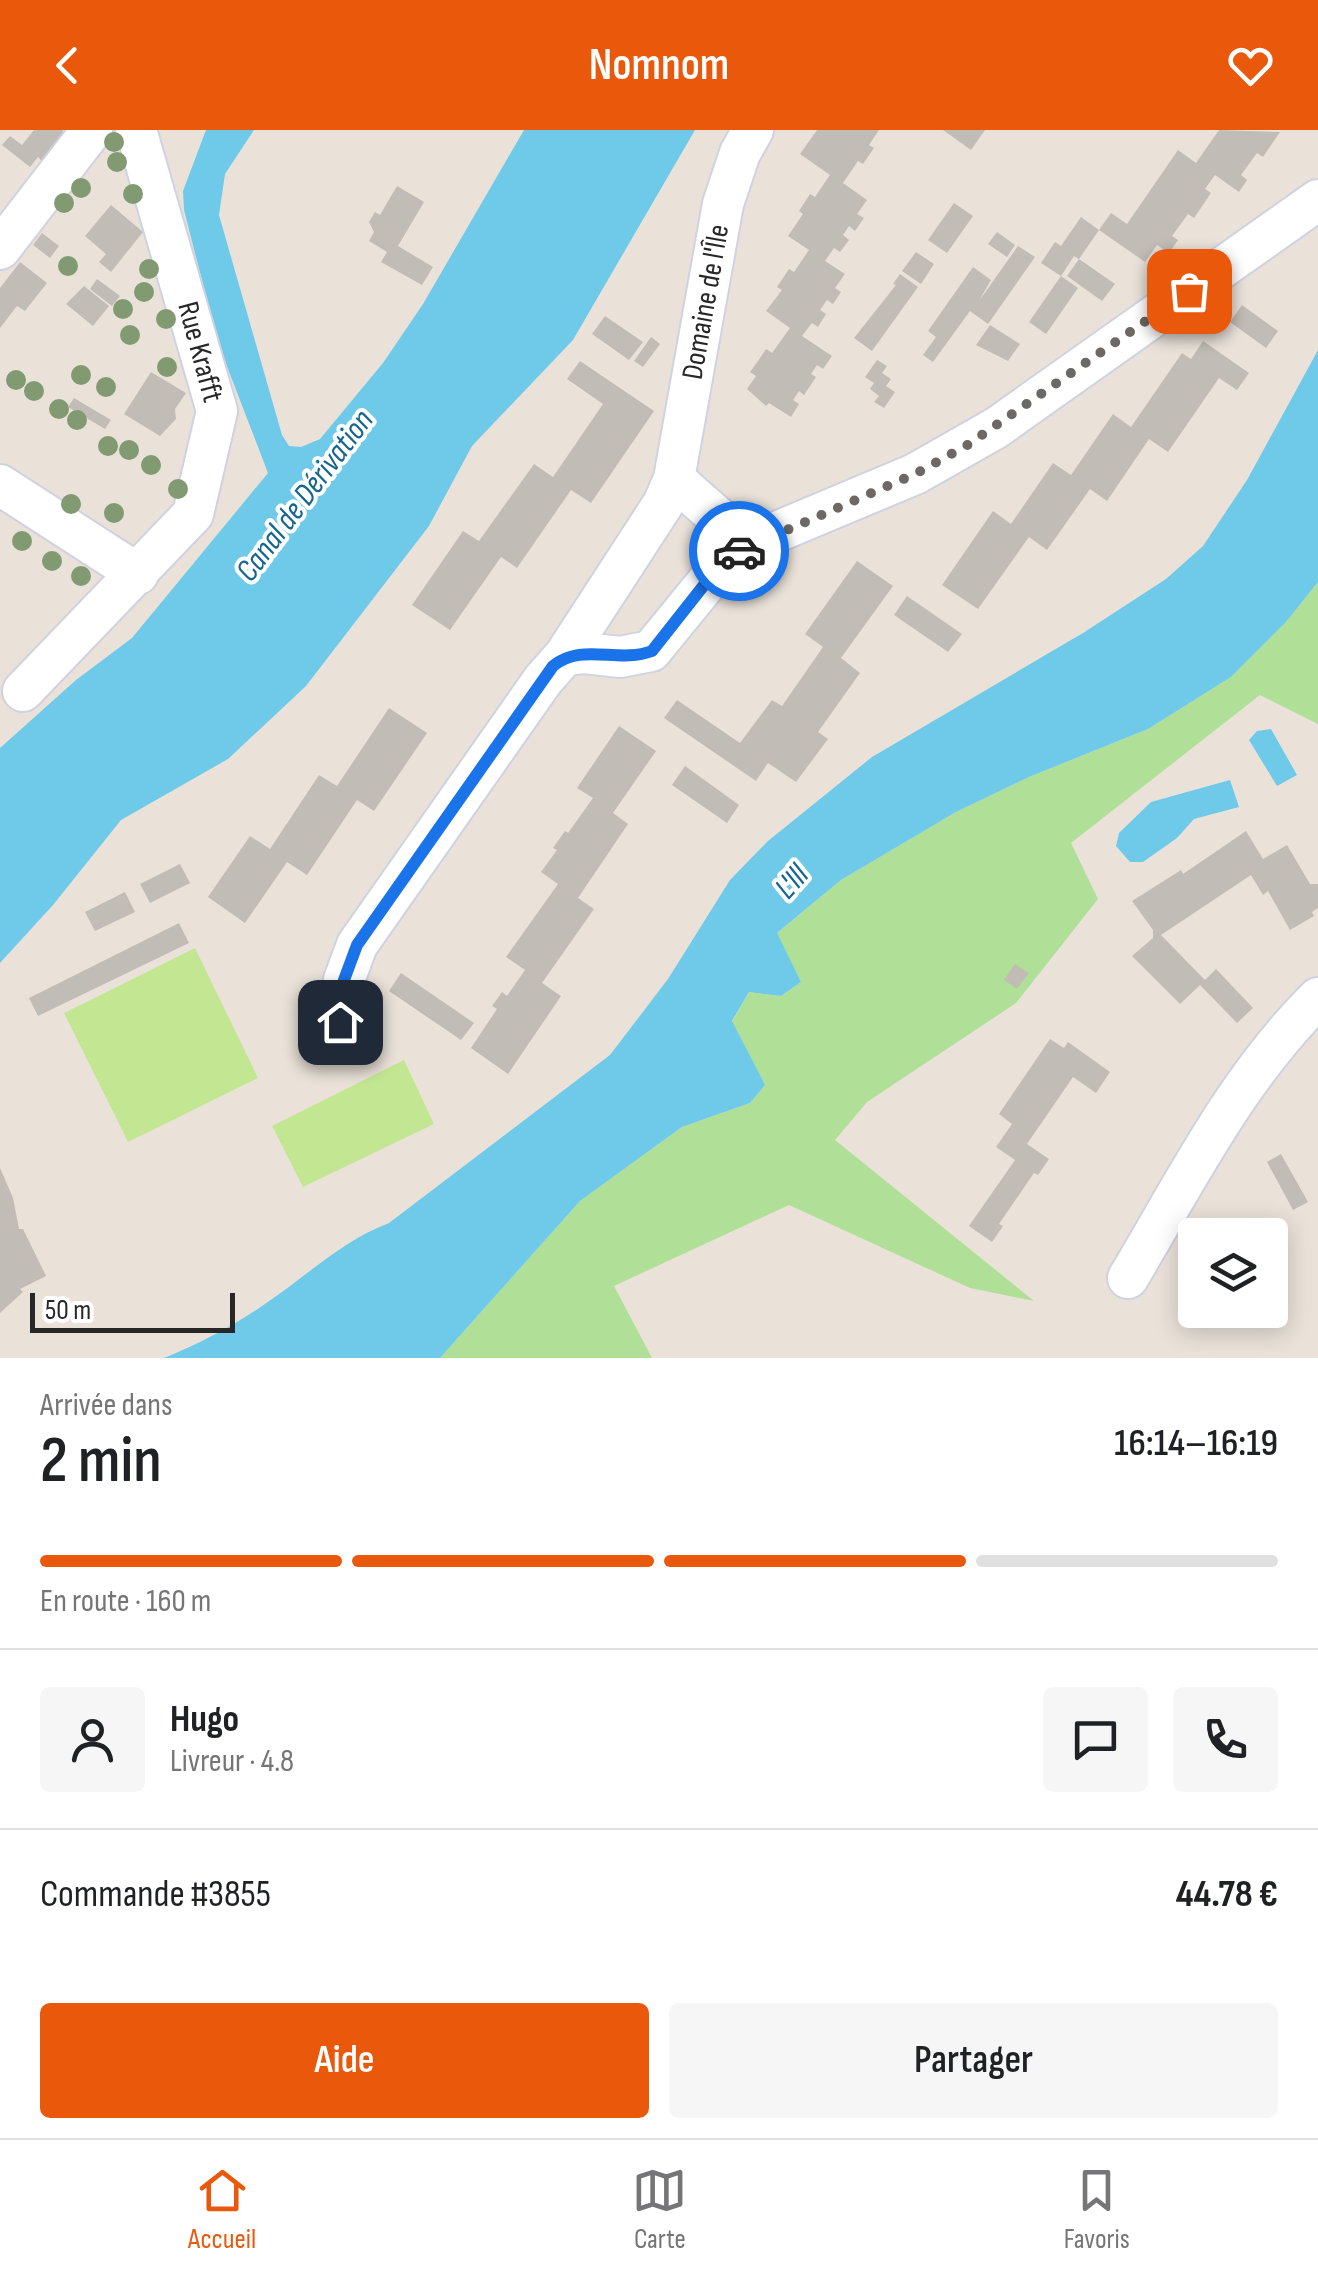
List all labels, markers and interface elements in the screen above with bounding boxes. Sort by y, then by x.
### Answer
icon: back [40,38,95,93]
text: Nomnom [589,38,729,93]
icon: heart [1223,38,1278,93]
street label: Domaine de l'Île [675,222,737,382]
pin [1147,249,1232,334]
icon: bag [1162,264,1217,319]
street label: Rue Krafft [169,298,231,406]
water label: Canal de Dérivation [228,402,382,590]
courier [689,501,789,601]
icon: car [712,524,767,579]
water label: L'Ill [767,856,818,907]
pin [298,980,383,1065]
icon: home [313,995,368,1050]
map controls [1178,1218,1288,1328]
button: layers [1178,1218,1288,1328]
scale bar [30,1288,235,1332]
text: 50 m [45,1294,91,1327]
text: Arrivée dans [40,1386,172,1425]
text: 16:14–16:19 [1114,1421,1278,1466]
text: 2 min [40,1423,162,1501]
text: En route · 160 m [40,1582,211,1621]
button: person [40,1687,145,1792]
button: chat [1043,1687,1148,1792]
button: phone [1173,1687,1278,1792]
text: Hugo [170,1697,239,1742]
text: Livreur · 4.8 [170,1742,294,1781]
text: Commande #3855 [40,1872,271,1917]
text: 44.78 € [1176,1872,1278,1917]
button: Aide [40,2003,649,2118]
button: Partager [669,2003,1278,2118]
tab: Accueil [188,2163,256,2256]
tab: Carte [632,2163,687,2256]
tab: Favoris [1064,2163,1130,2256]

